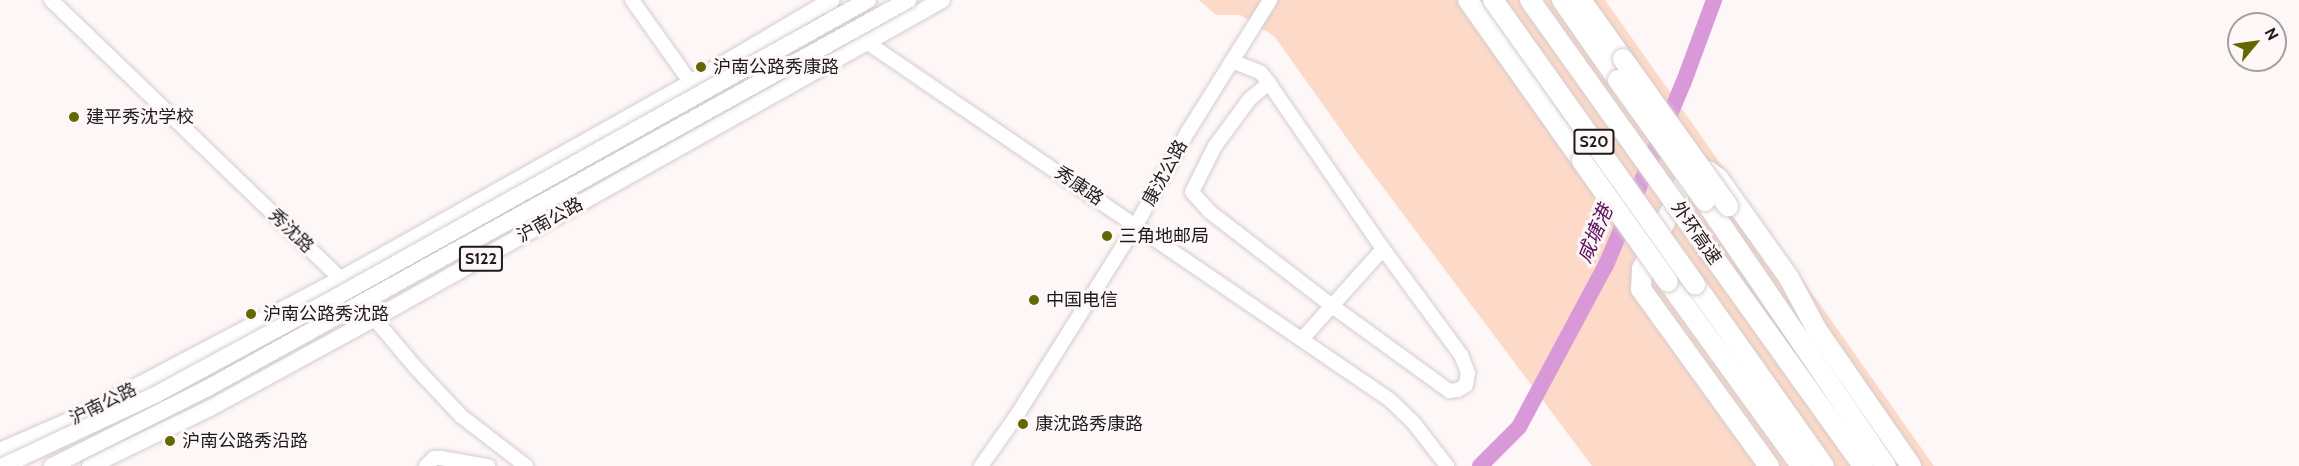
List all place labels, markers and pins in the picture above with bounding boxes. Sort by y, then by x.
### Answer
place label: 沪南公路秀康路 [713,56,839,78]
marker: 沪南公路秀康路 [694,60,708,74]
place label: 建平秀沈学校 [86,106,194,128]
marker: 建平秀沈学校 [67,110,81,124]
place label: 三角地邮局 [1119,225,1209,247]
marker: 三角地邮局 [1100,229,1114,243]
place label: 中国电信 [1046,289,1118,311]
marker: 中国电信 [1027,293,1041,307]
place label: 沪南公路秀沈路 [263,303,389,325]
marker: 沪南公路秀沈路 [244,307,258,321]
place label: 康沈路秀康路 [1035,413,1143,435]
marker: 康沈路秀康路 [1016,417,1030,431]
place label: 沪南公路秀沿路 [182,430,308,452]
marker: 沪南公路秀沿路 [163,434,177,448]

